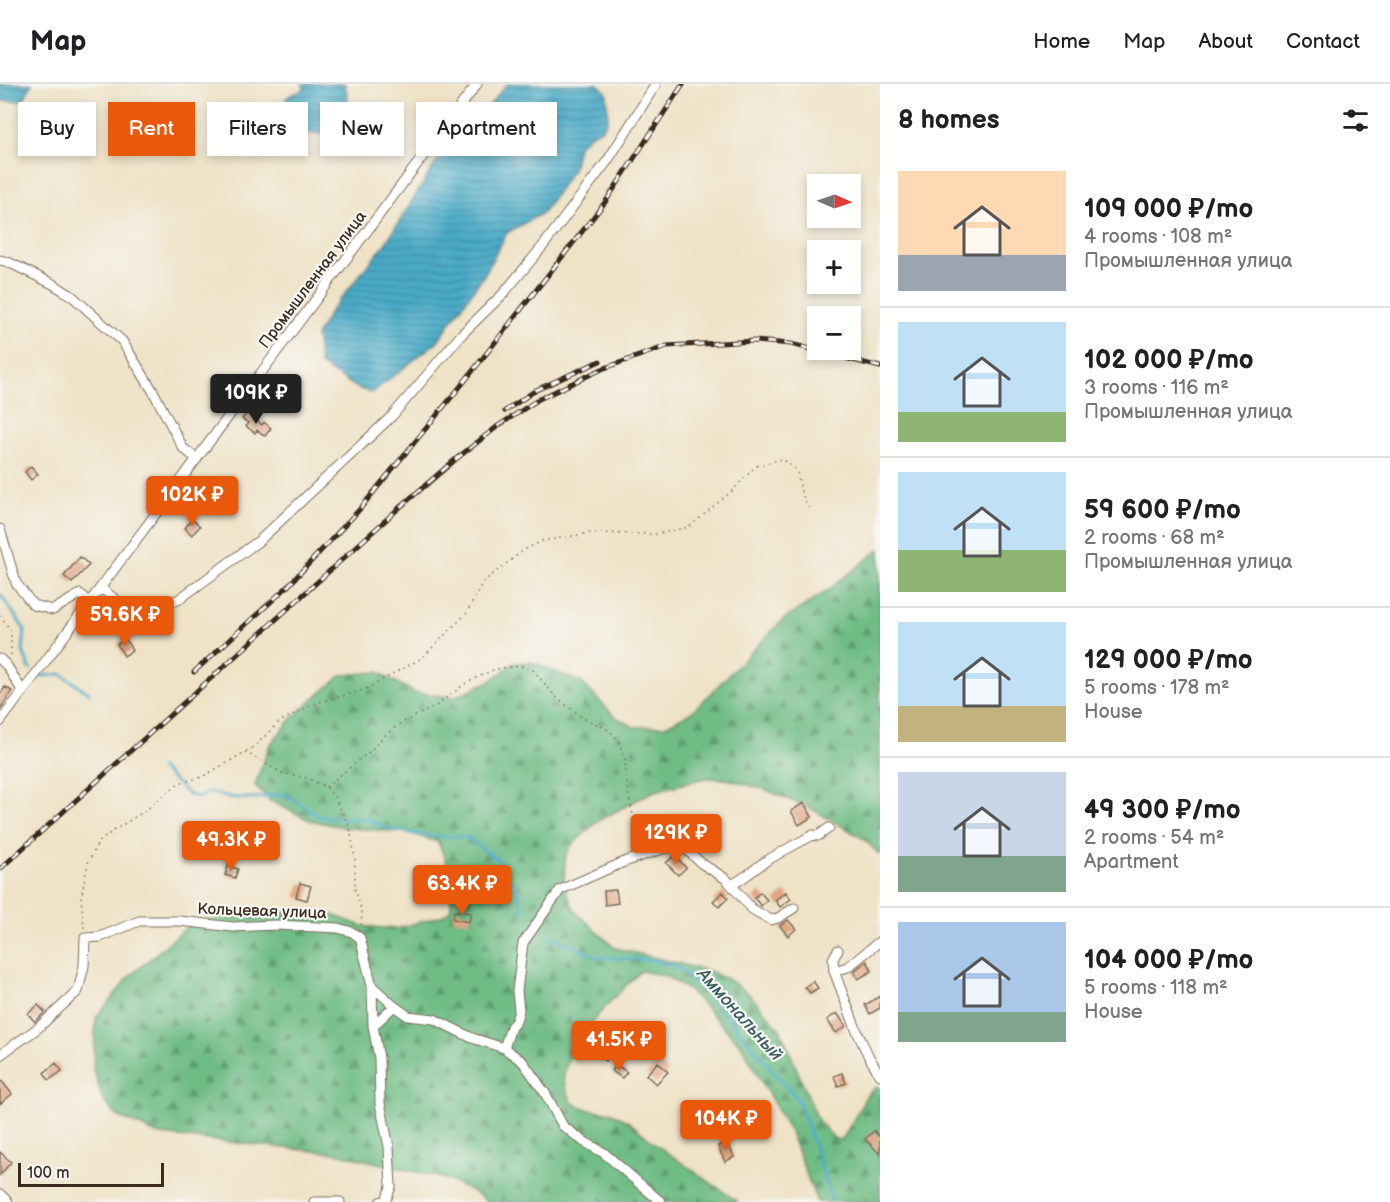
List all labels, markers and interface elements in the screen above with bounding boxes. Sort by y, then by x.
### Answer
text: Map [30,25,86,58]
text: Home [1033,29,1090,54]
text: Map [1123,29,1165,54]
text: About [1198,29,1253,54]
text: Contact [1286,29,1360,54]
chip: Buy [18,102,96,156]
chip: Rent [108,102,195,156]
chip: Filters [207,102,308,156]
chip: New [320,102,404,156]
chip: Apartment [416,102,557,156]
icon: filters [1339,104,1372,137]
text: 8 homes [898,105,1000,136]
north arrow [807,174,861,228]
map controls [807,174,861,360]
text: 109 000 ₽/mo [1084,194,1253,225]
icon: home [946,195,1018,267]
street label: Промышленная улица [255,207,371,352]
text: 4 rooms · 108 m² [1084,225,1232,249]
button: + [807,240,861,294]
text: Промышленная улица [1084,249,1292,273]
button: − [807,306,861,360]
text: 102 000 ₽/mo [1084,345,1254,376]
icon: home [946,346,1018,418]
pin: 109K ₽ [207,374,305,425]
text: 3 rooms · 116 m² [1084,376,1229,400]
text: 109K ₽ [224,381,288,405]
text: Промышленная улица [1084,400,1292,424]
pin: 102K ₽ [143,476,241,527]
text: 102K ₽ [160,483,224,507]
text: 59 600 ₽/mo [1084,495,1241,526]
icon: home [946,496,1018,568]
text: 2 rooms · 68 m² [1084,526,1225,550]
text: Промышленная улица [1084,550,1292,574]
pin: 59.6K ₽ [70,596,180,647]
text: 59.6K ₽ [90,603,160,627]
text: 129 000 ₽/mo [1084,645,1253,676]
icon: home [946,646,1018,718]
text: 5 rooms · 178 m² [1084,676,1230,700]
text: House [1084,700,1143,724]
text: 49 300 ₽/mo [1084,795,1240,826]
icon: home [946,796,1018,868]
pin: 129K ₽ [627,814,725,865]
pin: 49.3K ₽ [176,821,286,872]
text: 129K ₽ [645,821,707,845]
text: 2 rooms · 54 m² [1084,826,1224,850]
text: 49.3K ₽ [196,828,266,852]
text: Apartment [1084,850,1179,874]
pin: 63.4K ₽ [407,865,517,916]
text: 63.4K ₽ [427,872,497,896]
street label: Кольцевая улица [197,900,327,923]
text: 104 000 ₽/mo [1084,945,1253,976]
icon: home [946,946,1018,1018]
water label: Аммональный [692,963,787,1065]
text: 5 rooms · 118 m² [1084,976,1228,1000]
text: House [1084,1000,1143,1024]
pin: 41.5K ₽ [564,1021,674,1072]
text: 41.5K ₽ [586,1028,652,1052]
pin: 104K ₽ [677,1100,775,1151]
text: 104K ₽ [694,1107,758,1131]
scale bar [18,1160,164,1188]
text: 100 m [27,1164,70,1183]

